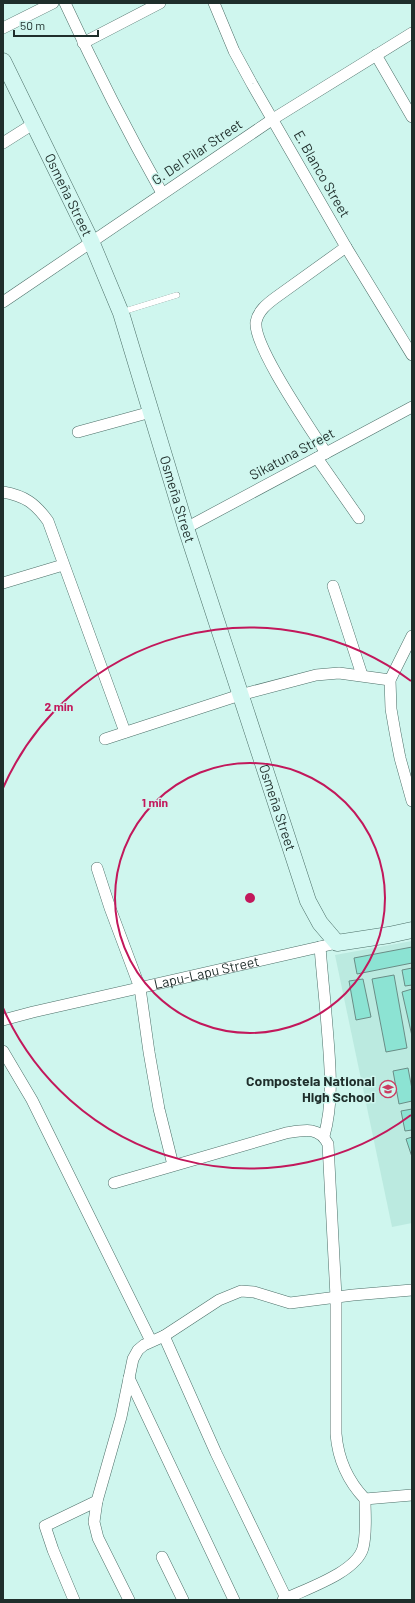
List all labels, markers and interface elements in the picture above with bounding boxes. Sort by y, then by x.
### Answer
scale bar [14,12,98,38]
text: 50 m [20,18,45,32]
street label: G. Del Pilar Street [148,115,245,188]
street label: E. Blanco Street [291,127,354,220]
street label: Osmeña Street [41,150,96,239]
street label: Sikatuna Street [246,424,337,483]
street label: Osmeña Street [157,454,199,545]
text: 2 min [45,699,73,713]
street label: Osmeña Street [256,762,300,853]
text: 1 min [142,795,168,809]
centre of rings [243,891,257,905]
street label: Lapu-Lapu Street [152,952,261,992]
place label: Compostela National High School [246,1072,375,1105]
school or university icon: Compostela National High School [378,1079,398,1099]

